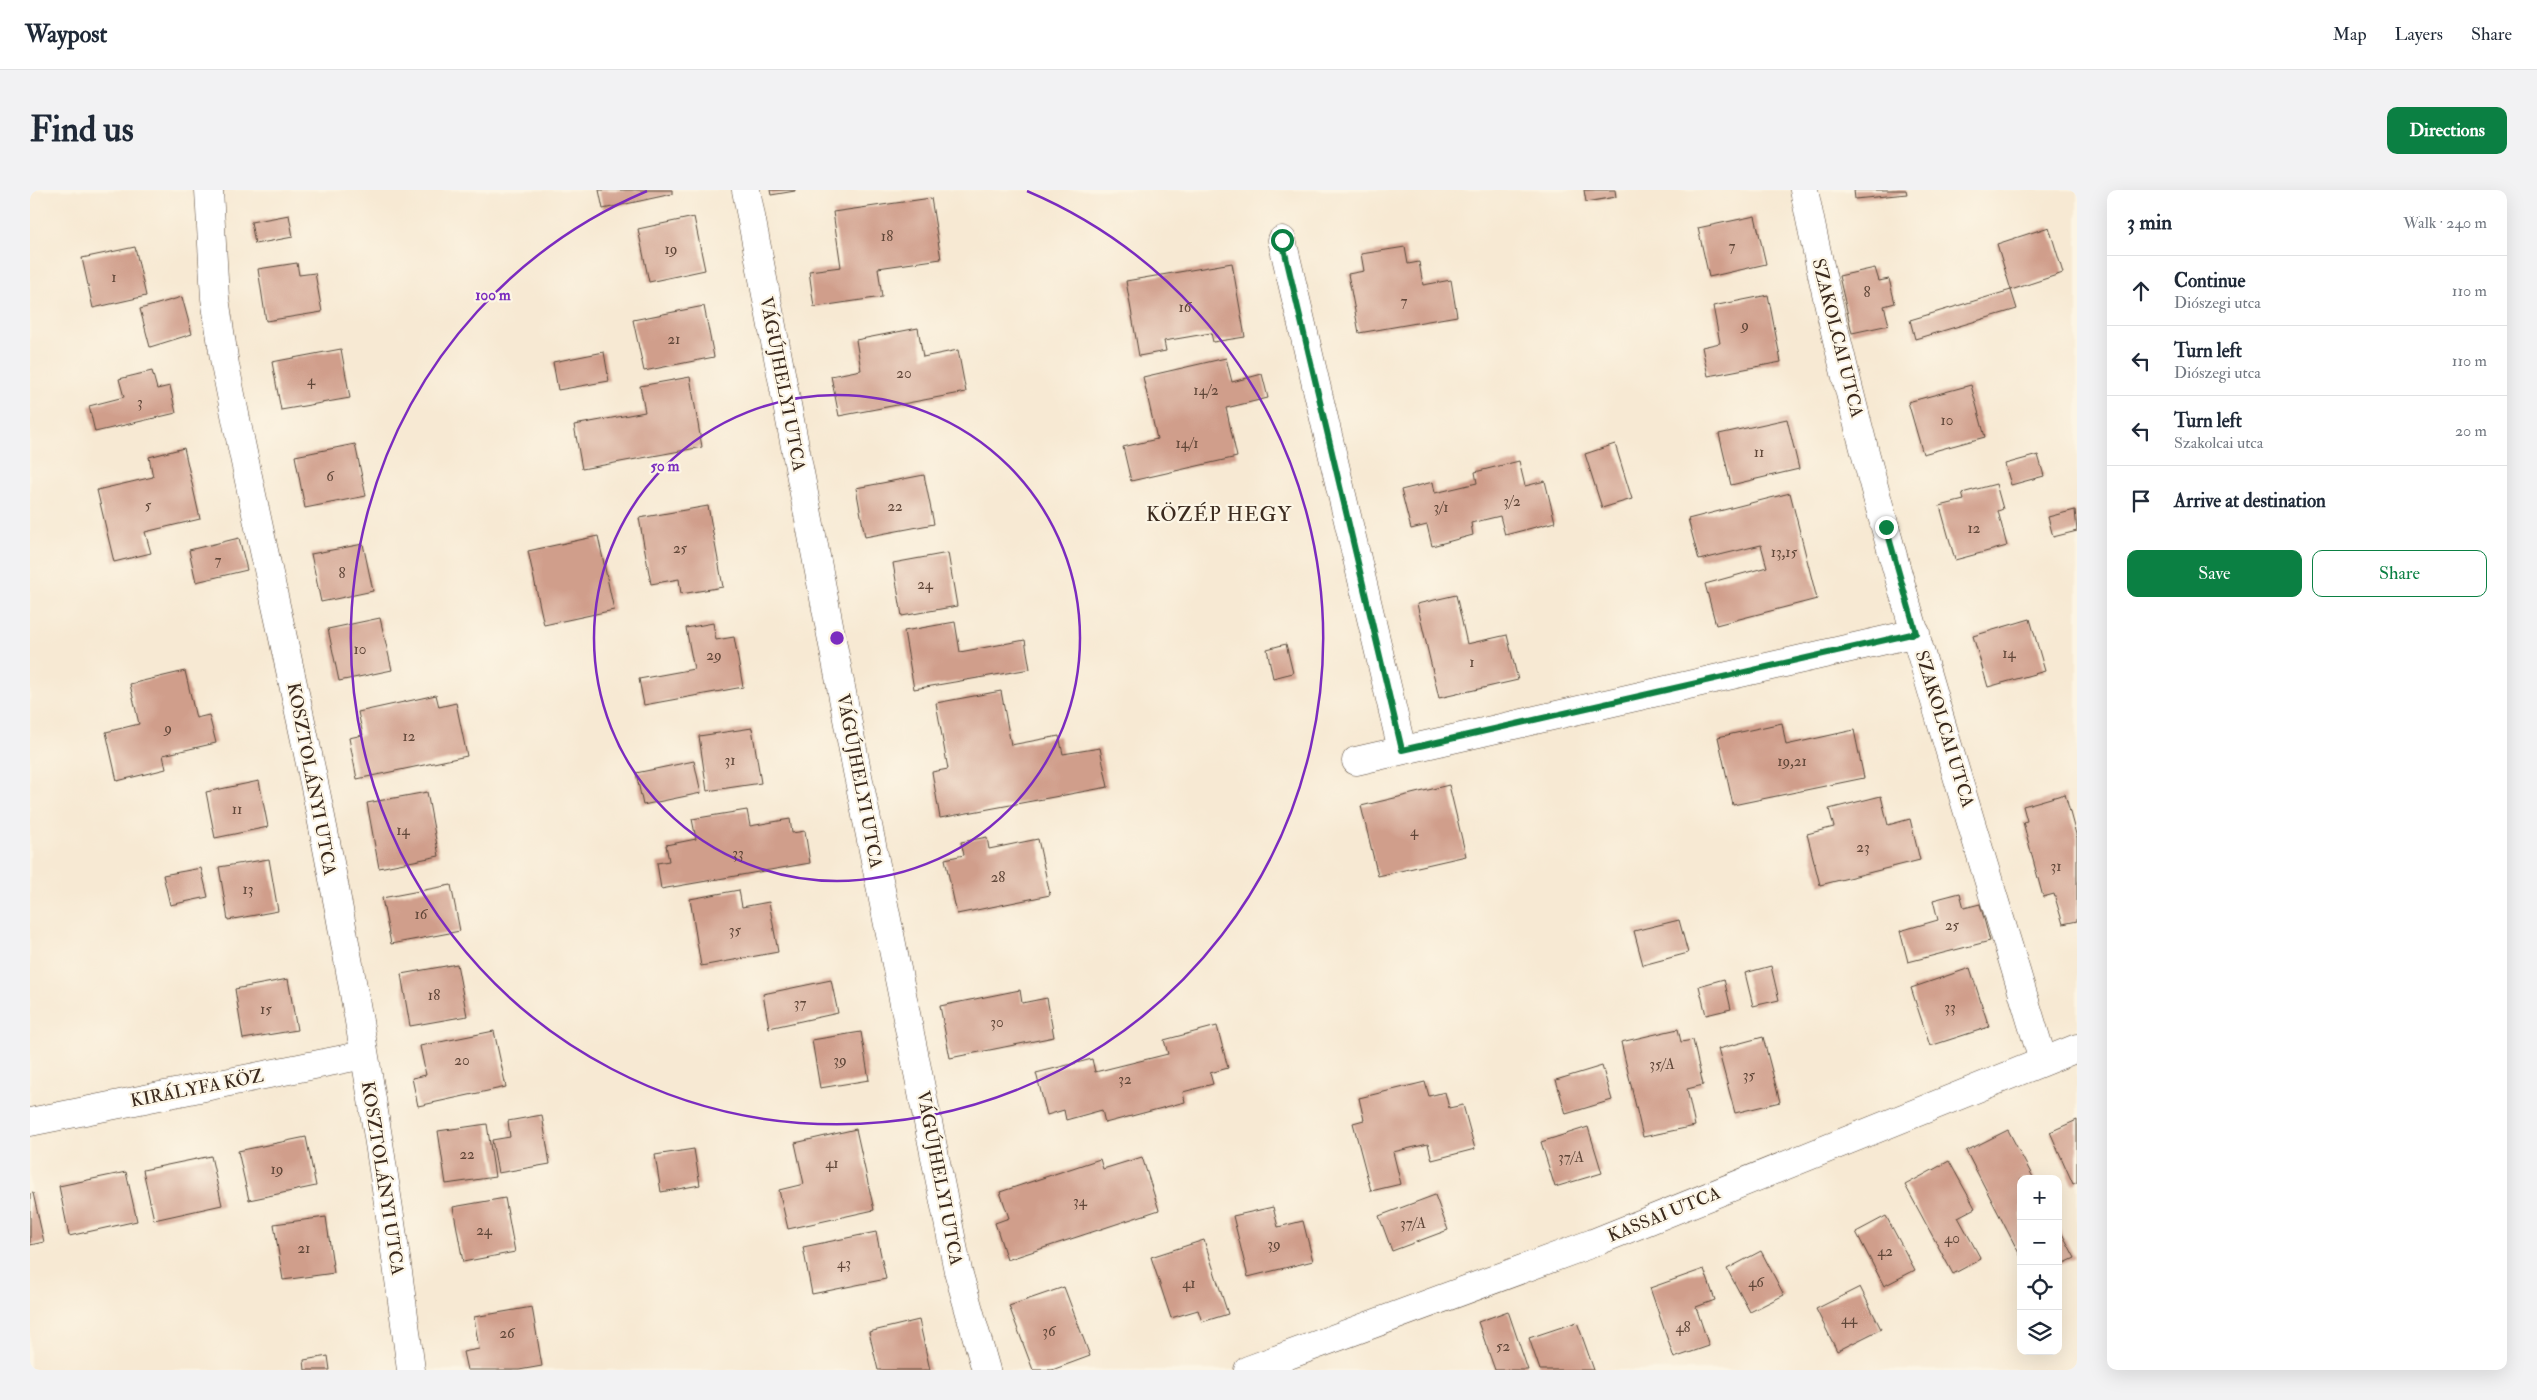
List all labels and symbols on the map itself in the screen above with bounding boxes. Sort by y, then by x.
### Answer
house number: 18 [881,227,893,246]
route start [1271,229,1294,252]
house number: 7 [1729,237,1736,256]
house number: 19 [665,240,677,259]
street label: SZAKOLCAI UTCA [1807,256,1869,421]
house number: 1 [111,268,117,287]
house number: 8 [1863,283,1871,302]
text: 100 m [475,286,511,305]
house number: 7 [1401,292,1408,311]
street label: VÁGÚJHELYI UTCA [754,295,811,474]
house number: 16 [1179,298,1193,317]
house number: 9 [1740,316,1749,335]
house number: 21 [668,330,680,349]
house number: 20 [896,364,912,383]
house number: 4 [307,371,316,390]
house number: 14/2 [1193,381,1219,400]
house number: 3 [137,393,143,412]
house number: 10 [1941,411,1953,430]
house number: 14/1 [1175,434,1199,453]
house number: 11 [1754,443,1764,462]
text: 50 m [651,457,680,476]
house number: 6 [326,467,335,486]
house number: 3/2 [1503,492,1521,511]
house number: 5 [145,496,152,515]
house number: 22 [887,497,903,516]
house number: 3/1 [1433,498,1449,517]
district label: KÖZÉP HEGY [1146,501,1292,527]
route end [1875,516,1898,539]
house number: 12 [1968,519,1981,538]
house number: 25 [673,539,687,558]
house number: 13,15 [1771,543,1798,562]
house number: 7 [215,551,222,570]
house number: 8 [338,564,346,583]
house number: 24 [917,575,934,594]
centre of rings [828,629,846,647]
house number: 10 [354,640,366,659]
house number: 14 [2002,644,2017,663]
house number: 29 [706,646,722,665]
street label: SZAKOLCAI UTCA [1910,648,1980,811]
house number: 1 [1469,653,1475,672]
street label: KOSZTOLÁNYI UTCA [282,681,342,878]
street label: VÁGÚJHELYI UTCA [831,692,888,871]
house number: 9 [163,719,172,738]
house number: 12 [403,727,416,746]
house number: 31 [724,751,736,770]
house number: 19,21 [1777,752,1807,771]
house number: 11 [232,800,242,819]
house number: 14 [396,821,411,840]
house number: 4 [1410,822,1419,841]
house number: 23 [1856,838,1870,857]
house number: 33 [732,844,744,863]
house number: 31 [2050,857,2062,876]
house number: 28 [991,868,1005,887]
house number: 13 [242,880,254,899]
house number: 16 [415,905,429,924]
house number: 25 [1945,916,1959,935]
house number: 35 [729,921,742,940]
house number: 18 [428,986,440,1005]
house number: 37 [794,994,806,1013]
house number: 33 [1944,998,1956,1017]
house number: 15 [260,1000,272,1019]
house number: 30 [990,1013,1004,1032]
house number: 20 [454,1051,470,1070]
house number: 39 [833,1051,847,1070]
house number: 35/A [1649,1055,1675,1074]
street label: KIRÁLYFA KÖZ [129,1064,266,1113]
house number: 35 [1743,1066,1756,1085]
house number: 32 [1118,1070,1132,1089]
street label: KOSZTOLÁNYI UTCA [356,1080,409,1277]
street label: VÁGÚJHELYI UTCA [911,1089,968,1268]
house number: 22 [459,1145,475,1164]
house number: 37/A [1558,1148,1584,1167]
house number: 41 [825,1154,839,1173]
house number: 19 [271,1160,283,1179]
street label: KASSAI UTCA [1604,1181,1724,1248]
house number: 34 [1073,1192,1088,1211]
house number: 37/A [1400,1214,1426,1233]
house number: 24 [476,1221,493,1240]
house number: 40 [1944,1229,1960,1248]
house number: 39 [1267,1235,1281,1254]
house number: 21 [298,1239,310,1258]
house number: 42 [1877,1242,1893,1261]
house number: 43 [837,1254,851,1273]
house number: 46 [1748,1273,1765,1292]
house number: 41 [1182,1274,1196,1293]
house number: 44 [1841,1310,1858,1329]
house number: 48 [1675,1318,1691,1337]
house number: 36 [1042,1322,1057,1341]
house number: 26 [499,1324,516,1343]
house number: 52 [1496,1337,1510,1356]

